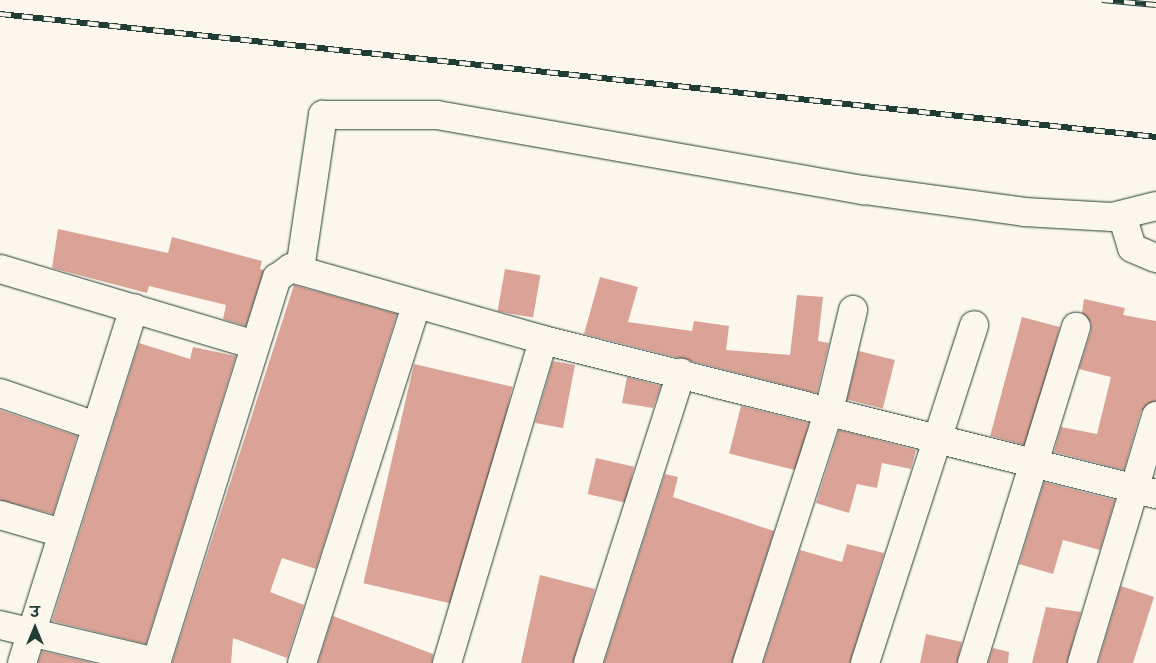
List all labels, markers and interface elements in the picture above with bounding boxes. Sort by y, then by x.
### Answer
text: उ [30,600,40,625]
north arrow [10,603,60,653]

